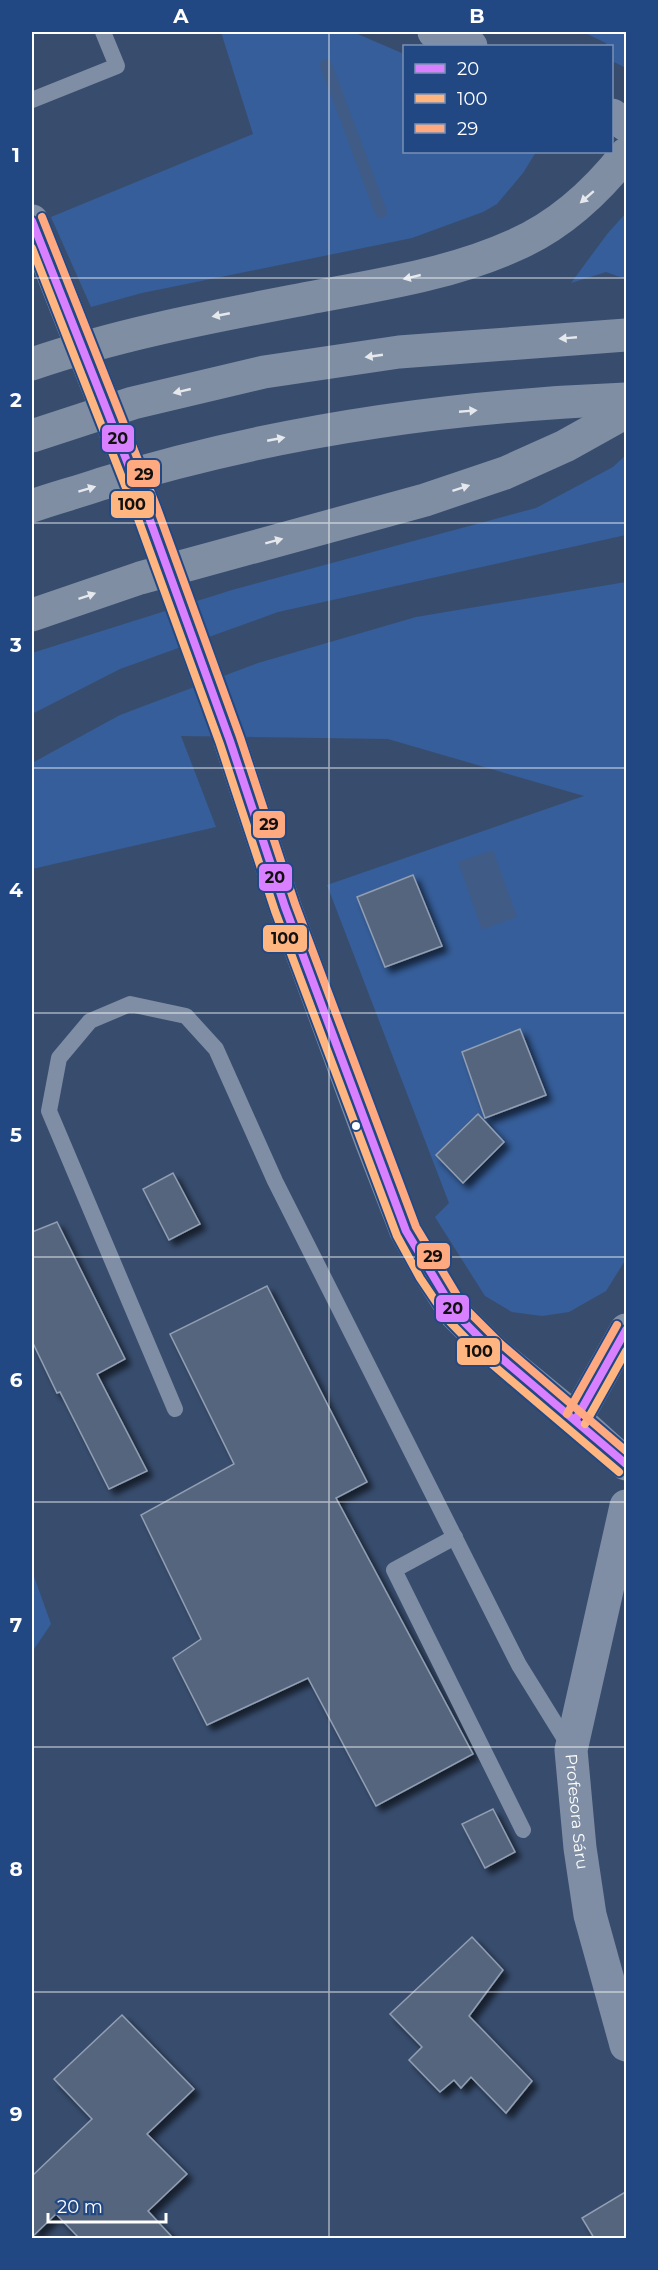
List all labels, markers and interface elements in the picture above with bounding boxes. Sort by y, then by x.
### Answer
text: A [172,4,189,28]
text: B [469,4,485,28]
legend [403,45,613,153]
text: 20 [457,58,479,80]
text: 100 [457,88,487,110]
text: 29 [457,118,478,140]
text: 1 [12,143,20,167]
one-way arrow [580,190,595,203]
one-way arrow [402,273,421,282]
one-way arrow [211,311,230,320]
one-way arrow [559,333,578,343]
one-way arrow [364,351,383,360]
one-way arrow [173,387,192,397]
text: 2 [10,388,22,412]
one-way arrow [459,406,478,416]
line badge: 20 [101,424,135,453]
text: 20 [108,429,128,448]
one-way arrow [266,434,285,443]
line badge: 29 [126,459,161,488]
text: 29 [134,465,154,484]
one-way arrow [452,483,470,492]
one-way arrow [78,484,96,493]
line badge: 100 [110,490,155,519]
text: 100 [118,495,146,514]
one-way arrow [265,536,283,546]
one-way arrow [78,591,96,601]
text: 3 [9,633,22,657]
line badge: 29 [252,810,286,839]
text: 29 [259,815,279,834]
line badge: 20 [258,863,293,892]
text: 20 [265,868,285,887]
text: 4 [9,878,23,902]
line badge: 100 [262,924,308,953]
text: 100 [271,929,299,948]
unlabelled marker [350,1120,362,1132]
text: 5 [10,1123,22,1147]
line badge: 29 [416,1242,451,1270]
text: 29 [423,1247,443,1266]
line badge: 20 [435,1294,470,1323]
text: 20 [443,1299,463,1318]
line badge: 100 [456,1337,501,1366]
text: 100 [465,1342,493,1361]
text: 6 [10,1368,23,1392]
text: 7 [10,1613,22,1637]
street label: Profesora Sáru [561,1753,592,1871]
text: 8 [9,1857,23,1881]
text: 9 [10,2102,22,2126]
scale bar [48,2186,166,2224]
text: 20 m [57,2196,103,2218]

